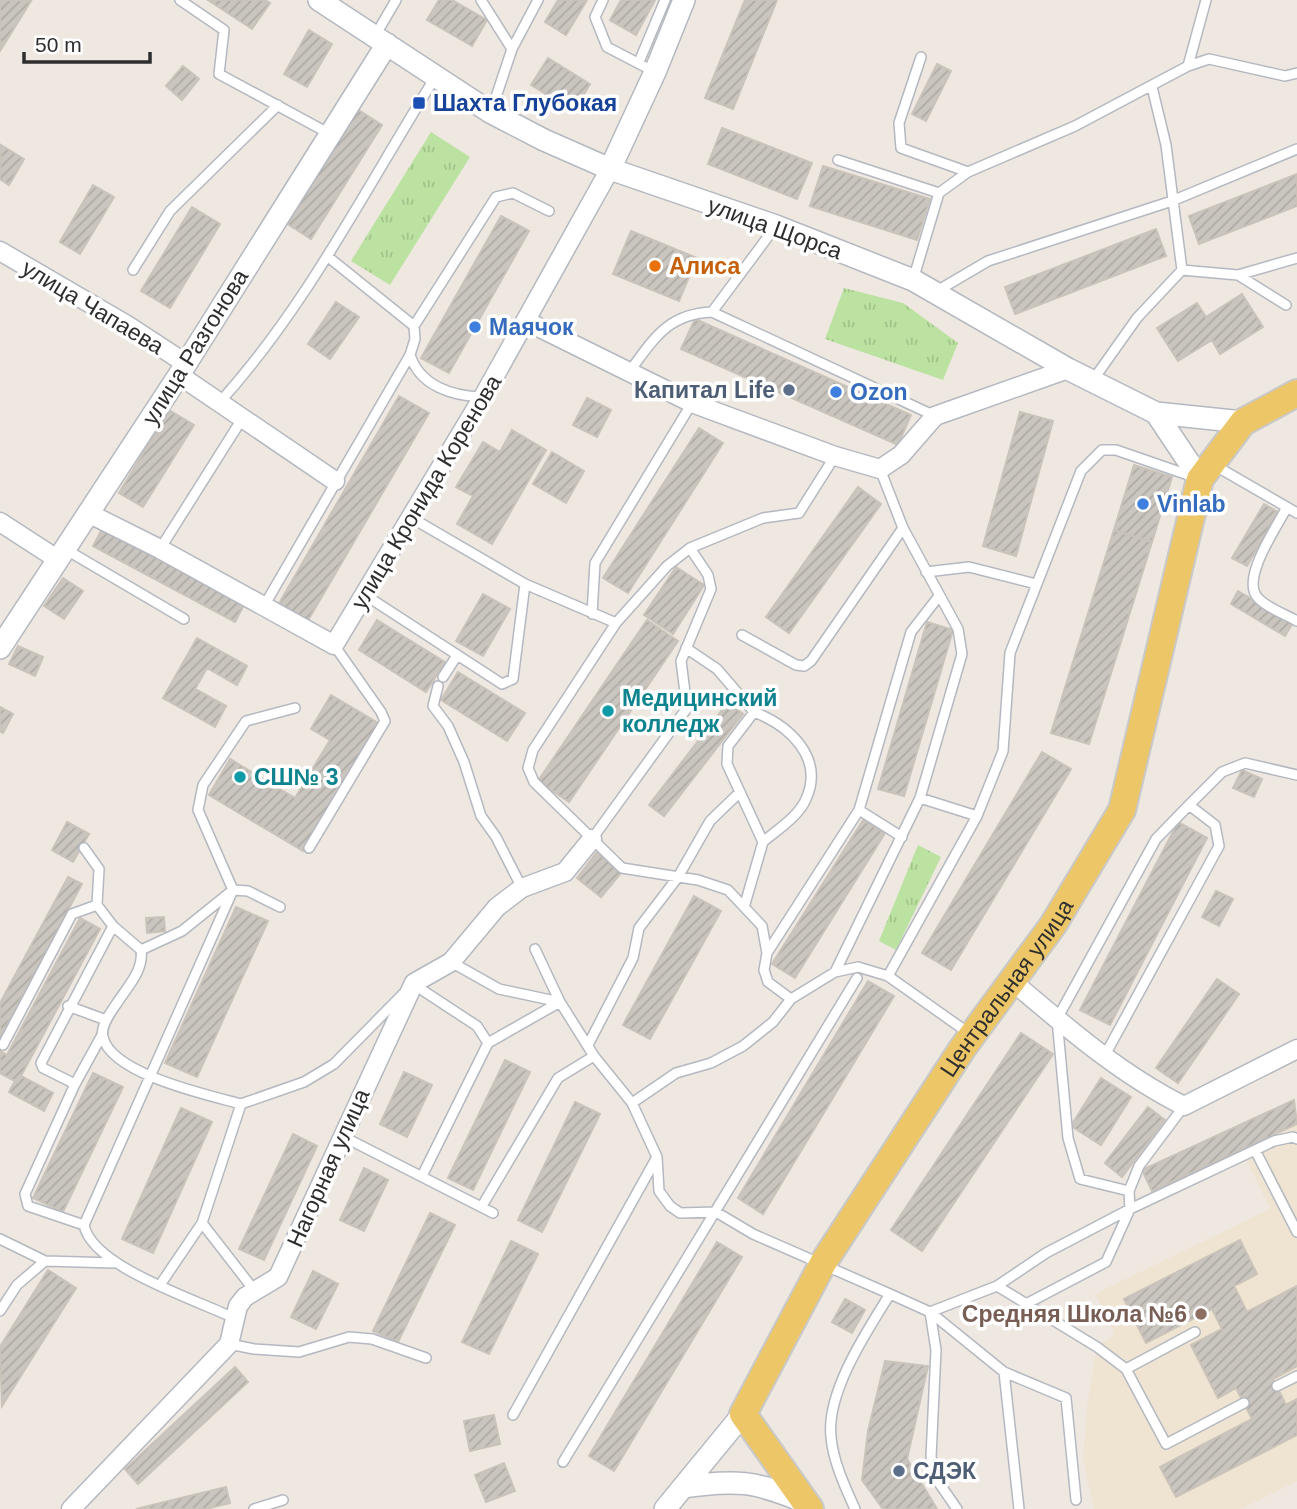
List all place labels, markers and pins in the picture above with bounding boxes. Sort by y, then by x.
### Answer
place label: Шахта Глубокая [433,90,617,116]
marker: Шахта Глубокая [411,95,427,111]
place label: Алиса [669,253,740,279]
marker: Алиса [647,258,663,274]
place label: Маячок [489,314,574,340]
marker: Маячок [467,319,483,335]
place label: Капитал Life [634,377,775,403]
place label: Ozon [850,379,908,405]
marker: Капитал Life [781,382,797,398]
marker: Ozon [828,384,844,400]
place label: Vinlab [1157,491,1226,517]
marker: Vinlab [1135,496,1151,512]
place label: Медицинский колледж [622,685,777,737]
marker: Медицинский колледж [600,703,616,719]
place label: СШ№ 3 [254,764,339,790]
marker: СШ№ 3 [232,769,248,785]
place label: Средняя Школа №6 [962,1301,1187,1327]
marker: Средняя Школа №6 [1193,1306,1209,1322]
place label: СДЭК [913,1458,977,1484]
marker: СДЭК [891,1463,907,1479]

